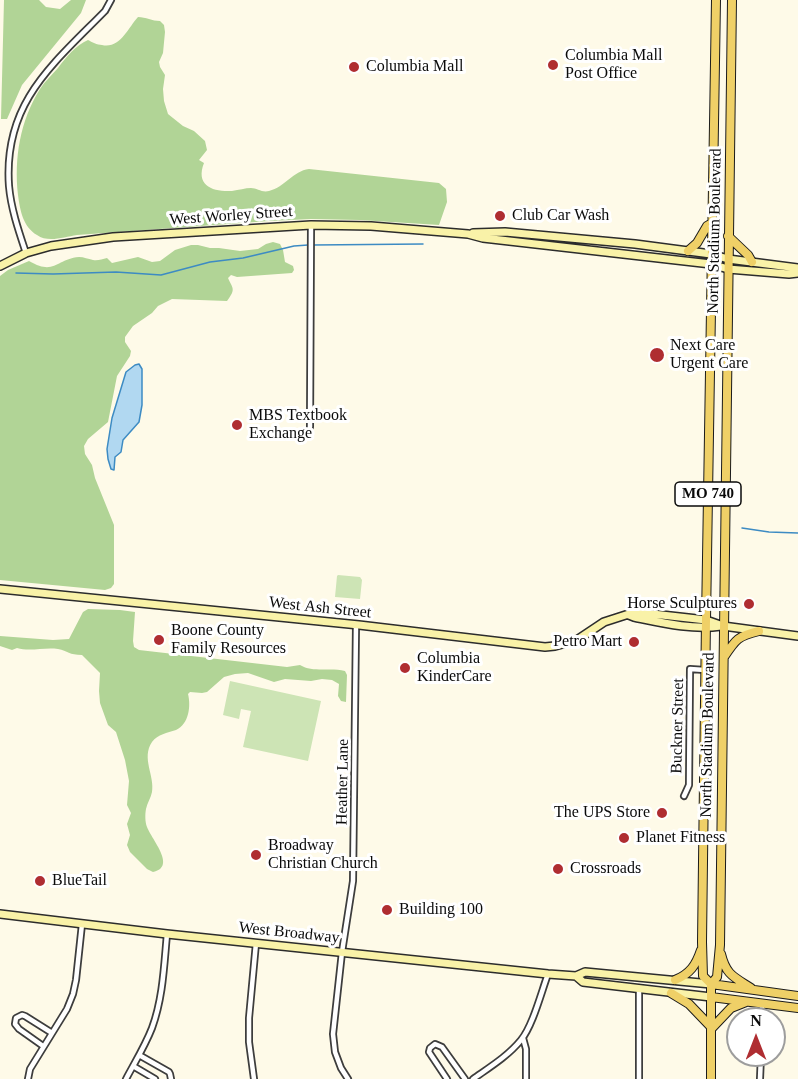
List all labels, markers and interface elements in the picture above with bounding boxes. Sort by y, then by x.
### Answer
place label: Columbia Mall Post Office [565,46,662,84]
place label: Columbia Mall [366,57,463,77]
marker: Columbia Mall Post Office [546,58,560,72]
marker: Columbia Mall [347,60,361,74]
street label: North Stadium Boulevard [704,148,726,314]
street label: West Worley Street [169,202,293,230]
place label: Club Car Wash [512,206,609,226]
marker: Club Car Wash [493,209,507,223]
place label: Next Care Urgent Care [670,336,748,374]
marker: Next Care Urgent Care [648,346,666,364]
place label: MBS Textbook Exchange [249,406,347,444]
marker: MBS Textbook Exchange [230,418,244,432]
road number: MO 740 [675,482,741,506]
street label: West Ash Street [268,593,372,623]
place label: Horse Sculptures [627,594,737,614]
marker: Horse Sculptures [742,597,756,611]
place label: Boone County Family Resources [171,621,286,659]
place label: Petro Mart [553,632,622,652]
marker: Boone County Family Resources [152,633,166,647]
marker: Petro Mart [627,635,641,649]
place label: Columbia KinderCare [417,649,492,687]
street label: North Stadium Boulevard [697,652,719,818]
marker: Columbia KinderCare [398,661,412,675]
street label: Buckner Street [668,678,688,774]
street label: Heather Lane [333,739,353,825]
place label: The UPS Store [554,803,650,823]
marker: The UPS Store [655,806,669,820]
place label: Planet Fitness [636,828,725,848]
marker: Planet Fitness [617,831,631,845]
place label: Broadway Christian Church [268,836,378,874]
marker: Broadway Christian Church [249,848,263,862]
place label: Crossroads [570,859,641,879]
marker: Crossroads [551,862,565,876]
place label: BlueTail [52,871,107,891]
marker: BlueTail [33,874,47,888]
place label: Building 100 [399,900,483,920]
marker: Building 100 [380,903,394,917]
street label: West Broadway [238,918,340,948]
north arrow [726,1007,786,1067]
text: N [750,1012,762,1029]

